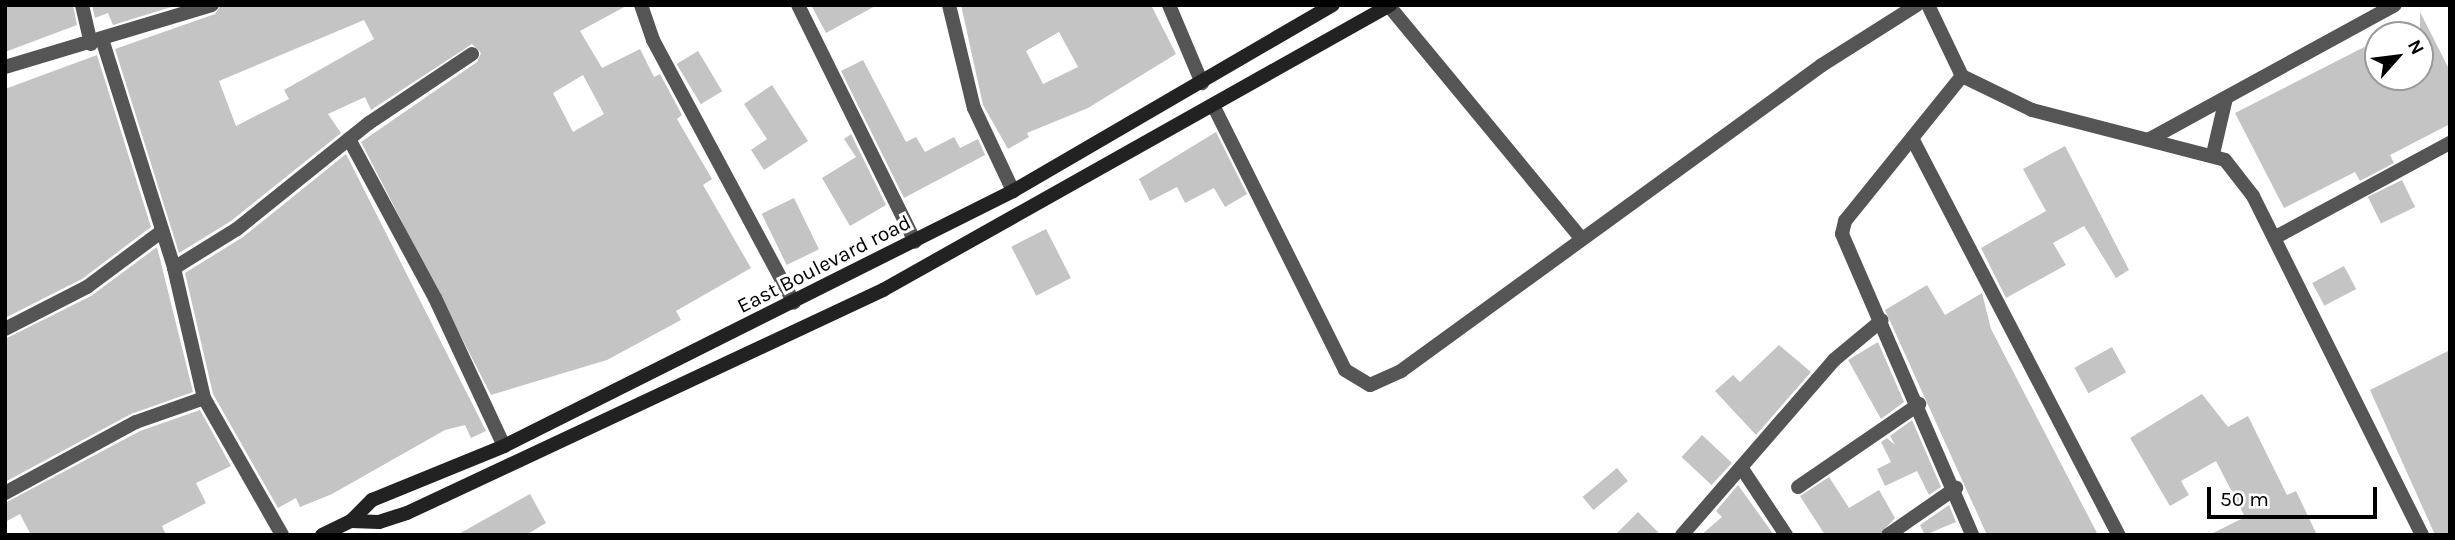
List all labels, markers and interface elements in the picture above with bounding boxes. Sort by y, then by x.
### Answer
north arrow [2364,21,2434,91]
text: N [2403,36,2429,58]
street label: East Boulevard road [733,209,915,319]
scale bar [2210,474,2380,518]
text: 50 m [2220,487,2269,511]

